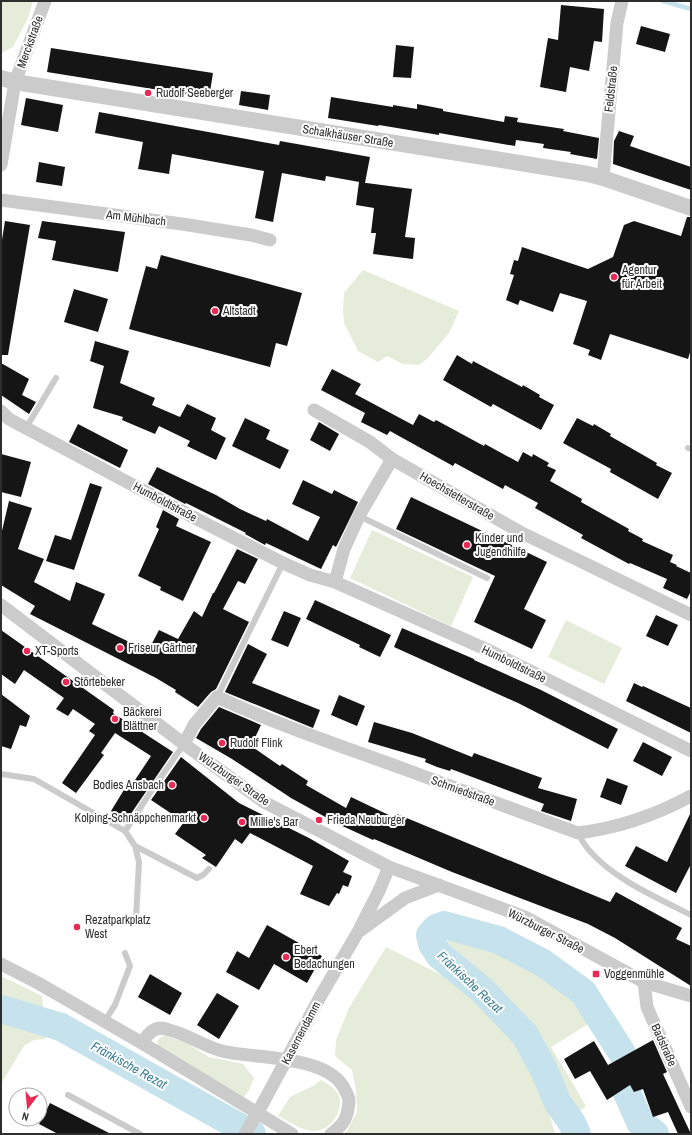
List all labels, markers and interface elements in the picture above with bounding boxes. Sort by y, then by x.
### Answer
street label: Merckstraße [13,14,47,70]
street label: Feldstraße [601,65,621,113]
place label: Rudolf Seeberger [156,85,234,101]
marker: Rudolf Seeberger [143,88,153,98]
street label: Schalkhäuser Straße [301,121,395,151]
street label: Am Mühlbach [104,206,167,230]
place label: Agentur für Arbeit [621,262,662,292]
marker: Agentur für Arbeit [609,272,619,282]
place label: Altstadt [222,303,256,319]
marker: Altstadt [210,306,220,316]
street label: Hoechstetterstraße [417,468,497,524]
street label: Humboldtstraße [130,479,200,525]
place label: Kinder und Jugendhilfe [475,530,526,560]
marker: Kinder und Jugendhilfe [462,540,472,550]
place label: Friseur Gärtner [128,640,196,656]
street label: Humboldtstraße [479,641,549,687]
place label: XT-Sports [35,643,79,659]
marker: Friseur Gärtner [115,643,125,653]
marker: XT-Sports [22,646,32,656]
place label: Störtebeker [74,674,126,690]
marker: Störtebeker [61,677,71,687]
place label: Bäckerei Blättner [123,704,162,734]
marker: Bäckerei Blättner [110,714,120,724]
place label: Rudolf Flink [230,735,283,751]
marker: Rudolf Flink [217,738,227,748]
street label: Würzburger Straße [195,748,273,810]
street label: Schmiedstraße [429,772,497,810]
place label: Bodies Ansbach [93,777,164,793]
marker: Bodies Ansbach [167,780,177,790]
place label: Kolping-Schnäppchenmarkt [75,810,196,826]
place label: Frieda Neuburger [327,812,405,828]
marker: Kolping-Schnäppchenmarkt [199,813,209,823]
place label: Millie's Bar [250,814,299,830]
marker: Frieda Neuburger [314,815,324,825]
marker: Millie's Bar [237,817,247,827]
street label: Würzburger Straße [505,905,587,957]
place label: Rezatparkplatz West [85,912,151,942]
marker: Rezatparkplatz West [72,922,82,932]
place label: Ebert Bedachungen [294,942,355,972]
water label: Fränkische Rezat [434,947,507,1017]
marker: Ebert Bedachungen [281,952,291,962]
place label: Voggenmühle [604,966,664,982]
marker: Voggenmühle [591,969,601,979]
street label: Kasernendamm [278,999,324,1067]
street label: Badstraße [647,1021,681,1069]
water label: Fränkische Rezat [88,1037,171,1093]
north arrow [8,1087,48,1127]
text: N [20,1109,30,1124]

